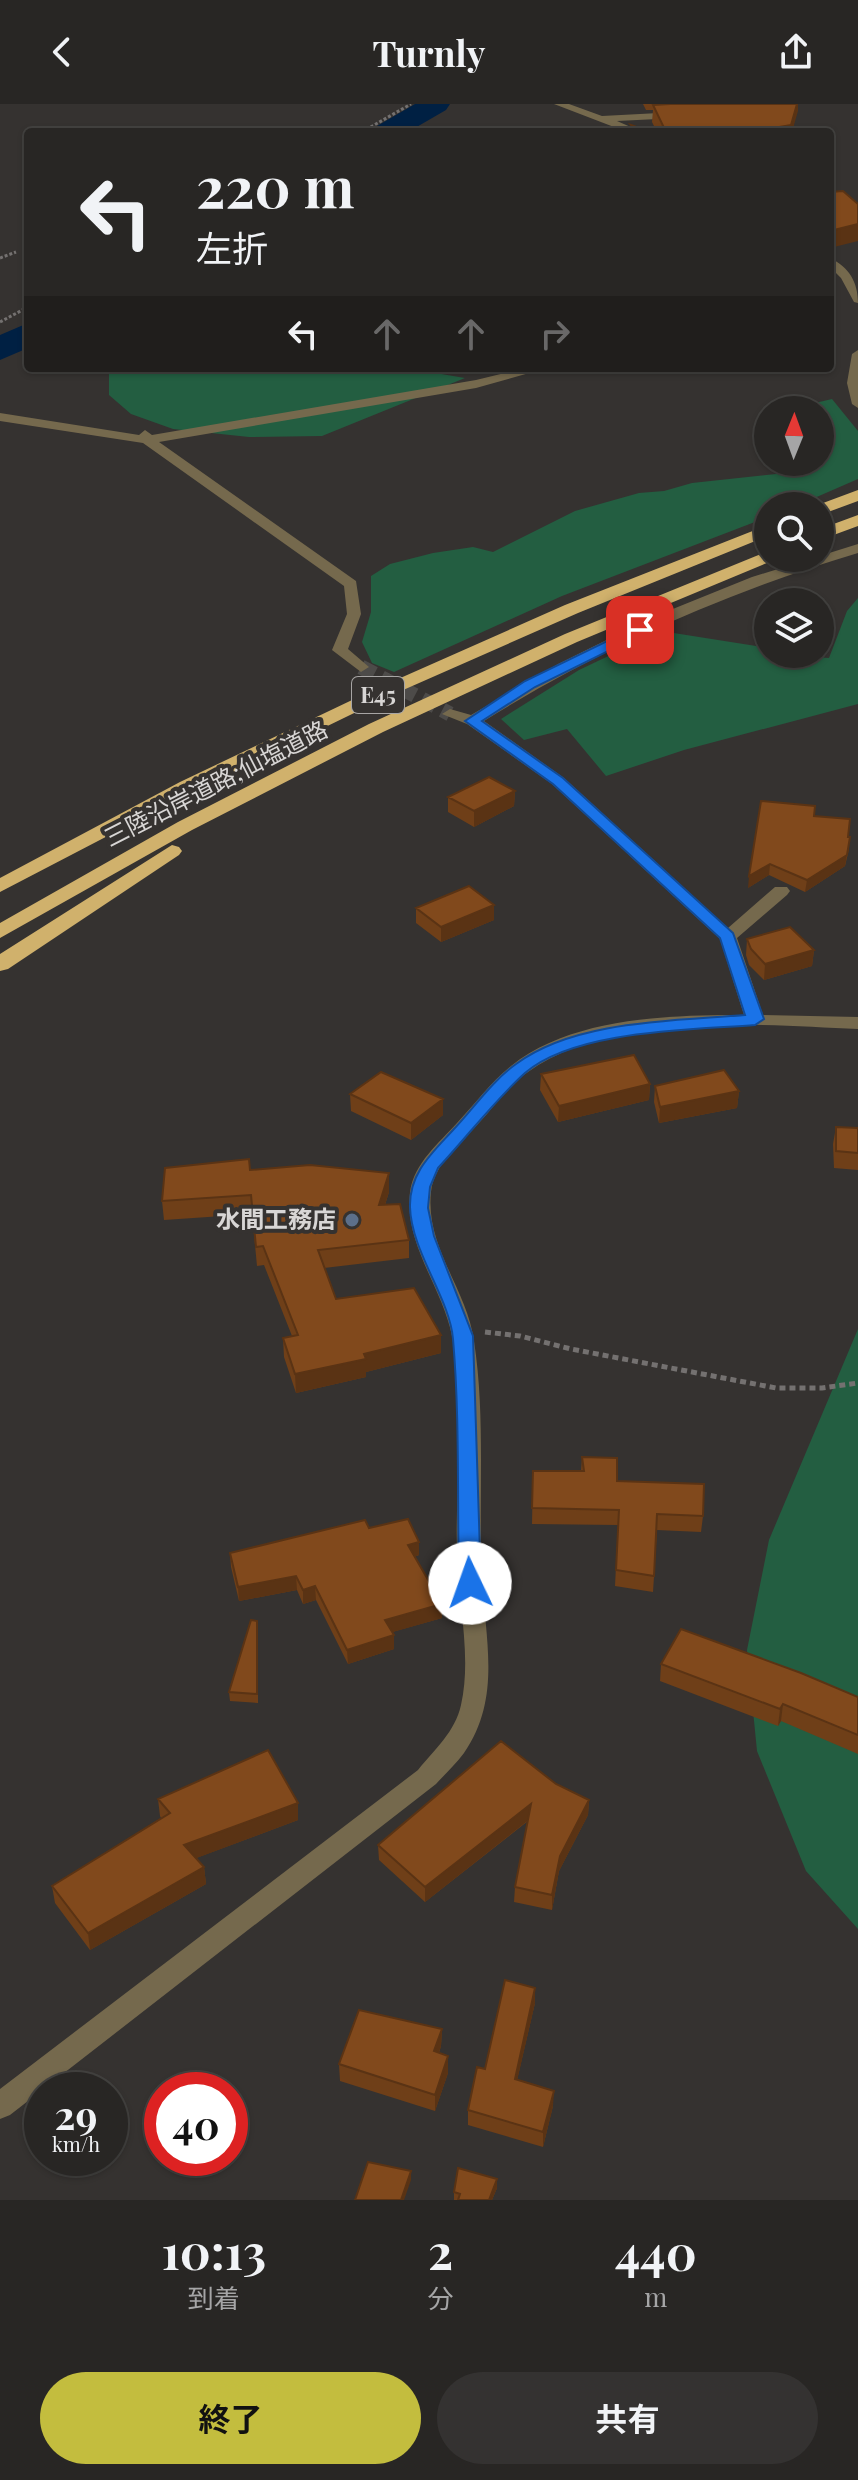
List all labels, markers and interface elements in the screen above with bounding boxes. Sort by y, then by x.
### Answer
text: Turnly [372,28,486,76]
icon: back [40,30,84,74]
icon: share [774,30,818,74]
text: 220 m [196,148,354,223]
icon: left [64,160,168,264]
text: 左折 [196,223,268,271]
icon: left [281,312,325,356]
icon: ahead [365,312,409,356]
icon: ahead [449,312,493,356]
icon: right [533,312,577,356]
north arrow [754,396,834,476]
map controls [754,396,834,668]
button: search [754,492,834,572]
button: layers [754,588,834,668]
pin [606,596,674,664]
icon: arrive [618,608,662,652]
road number: E45 [352,677,404,713]
street label: 三陸沿岸道路;仙塩道路 [98,712,332,853]
place label: 水間工務店 [216,1202,336,1234]
marker: 水間工務店 [343,1211,361,1229]
position arrow [428,1541,512,1625]
speed limit sign: 40 [144,2072,248,2176]
text: 29 [54,2087,98,2140]
text: km/h [52,2130,100,2157]
text: 10:13 [161,2218,266,2282]
text: 2 [428,2218,453,2282]
text: 440 [615,2219,697,2283]
text: m [644,2279,667,2314]
text: 到着 [188,2280,240,2315]
text: 分 [428,2280,454,2315]
button: 終了 [40,2372,421,2464]
button: 共有 [437,2372,818,2464]

